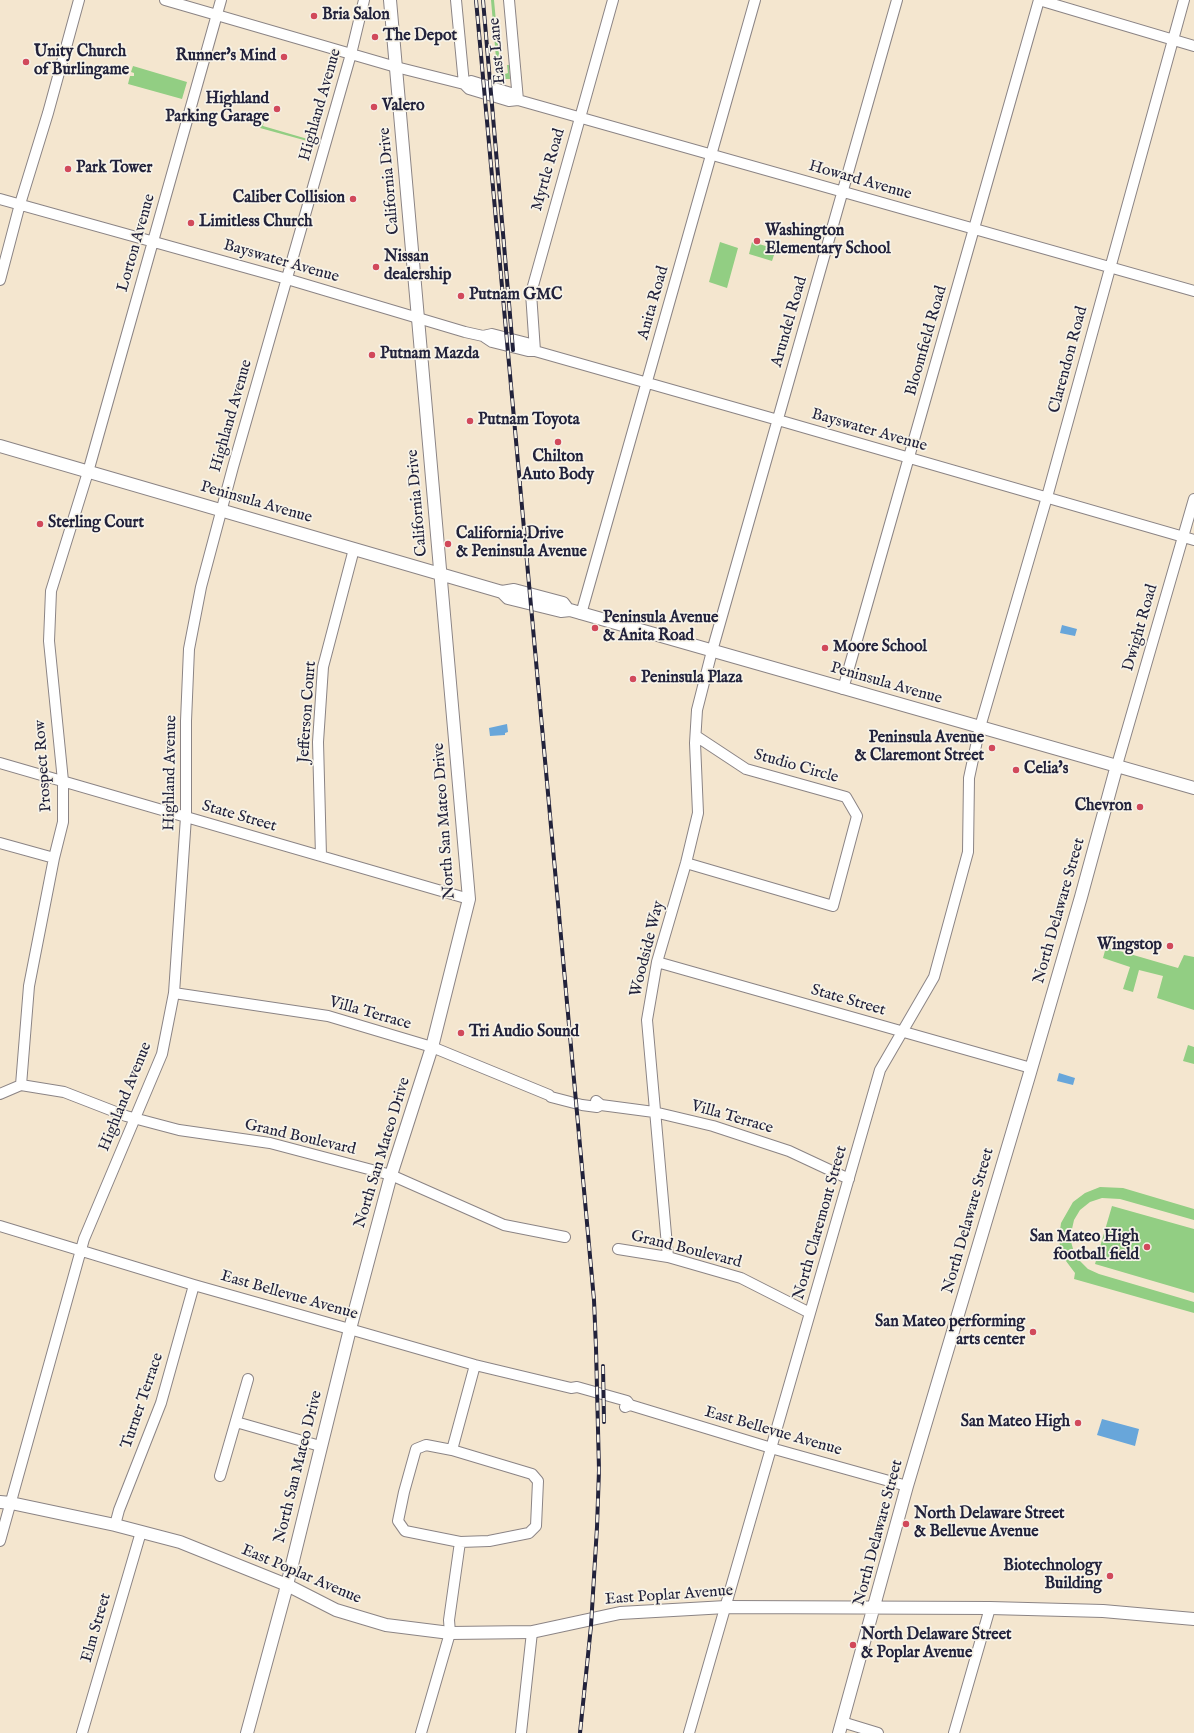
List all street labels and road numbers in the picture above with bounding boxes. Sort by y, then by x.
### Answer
street label: East Lane [486,17,510,85]
street label: Highland Avenue [296,47,346,163]
street label: Myrtle Road [528,126,570,214]
street label: California Drive [376,127,404,235]
street label: Howard Avenue [806,157,914,205]
street label: Lorton Avenue [114,192,160,294]
street label: Bayswater Avenue [221,236,341,288]
street label: Anita Road [634,264,674,342]
street label: Arundel Road [768,274,812,370]
street label: Bloomfield Road [902,284,952,398]
street label: Clarendon Road [1046,305,1092,415]
street label: Highland Avenue [207,358,257,474]
street label: Bayswater Avenue [809,405,929,457]
street label: California Drive [404,449,432,557]
street label: Peninsula Avenue [198,478,314,528]
street label: Dwight Road [1119,582,1163,674]
street label: Peninsula Avenue [828,659,944,709]
street label: Jefferson Court [295,660,321,764]
street label: Highland Avenue [160,715,182,831]
street label: Prospect Row [31,719,57,813]
street label: North San Mateo Drive [430,742,460,900]
street label: Studio Circle [752,746,840,788]
street label: State Street [199,797,279,837]
street label: North Delaware Street [1030,836,1090,986]
street label: Woodside Way [627,899,669,999]
street label: State Street [808,981,888,1021]
street label: Villa Terrace [327,993,413,1035]
street label: Highland Avenue [95,1040,157,1154]
street label: North San Mateo Drive [351,1075,415,1231]
street label: Villa Terrace [689,1097,775,1139]
street label: Grand Boulevard [243,1116,357,1160]
street label: North Claremont Street [790,1144,852,1302]
street label: North Delaware Street [939,1146,999,1296]
street label: Grand Boulevard [629,1227,743,1273]
street label: East Bellevue Avenue [218,1267,360,1325]
street label: Turner Terrace [118,1351,168,1451]
street label: North San Mateo Drive [271,1389,327,1545]
street label: East Bellevue Avenue [702,1403,844,1461]
street label: North Delaware Street [850,1458,908,1608]
street label: East Poplar Avenue [238,1541,364,1609]
street label: East Poplar Avenue [604,1582,734,1610]
street label: Elm Street [78,1591,116,1665]

